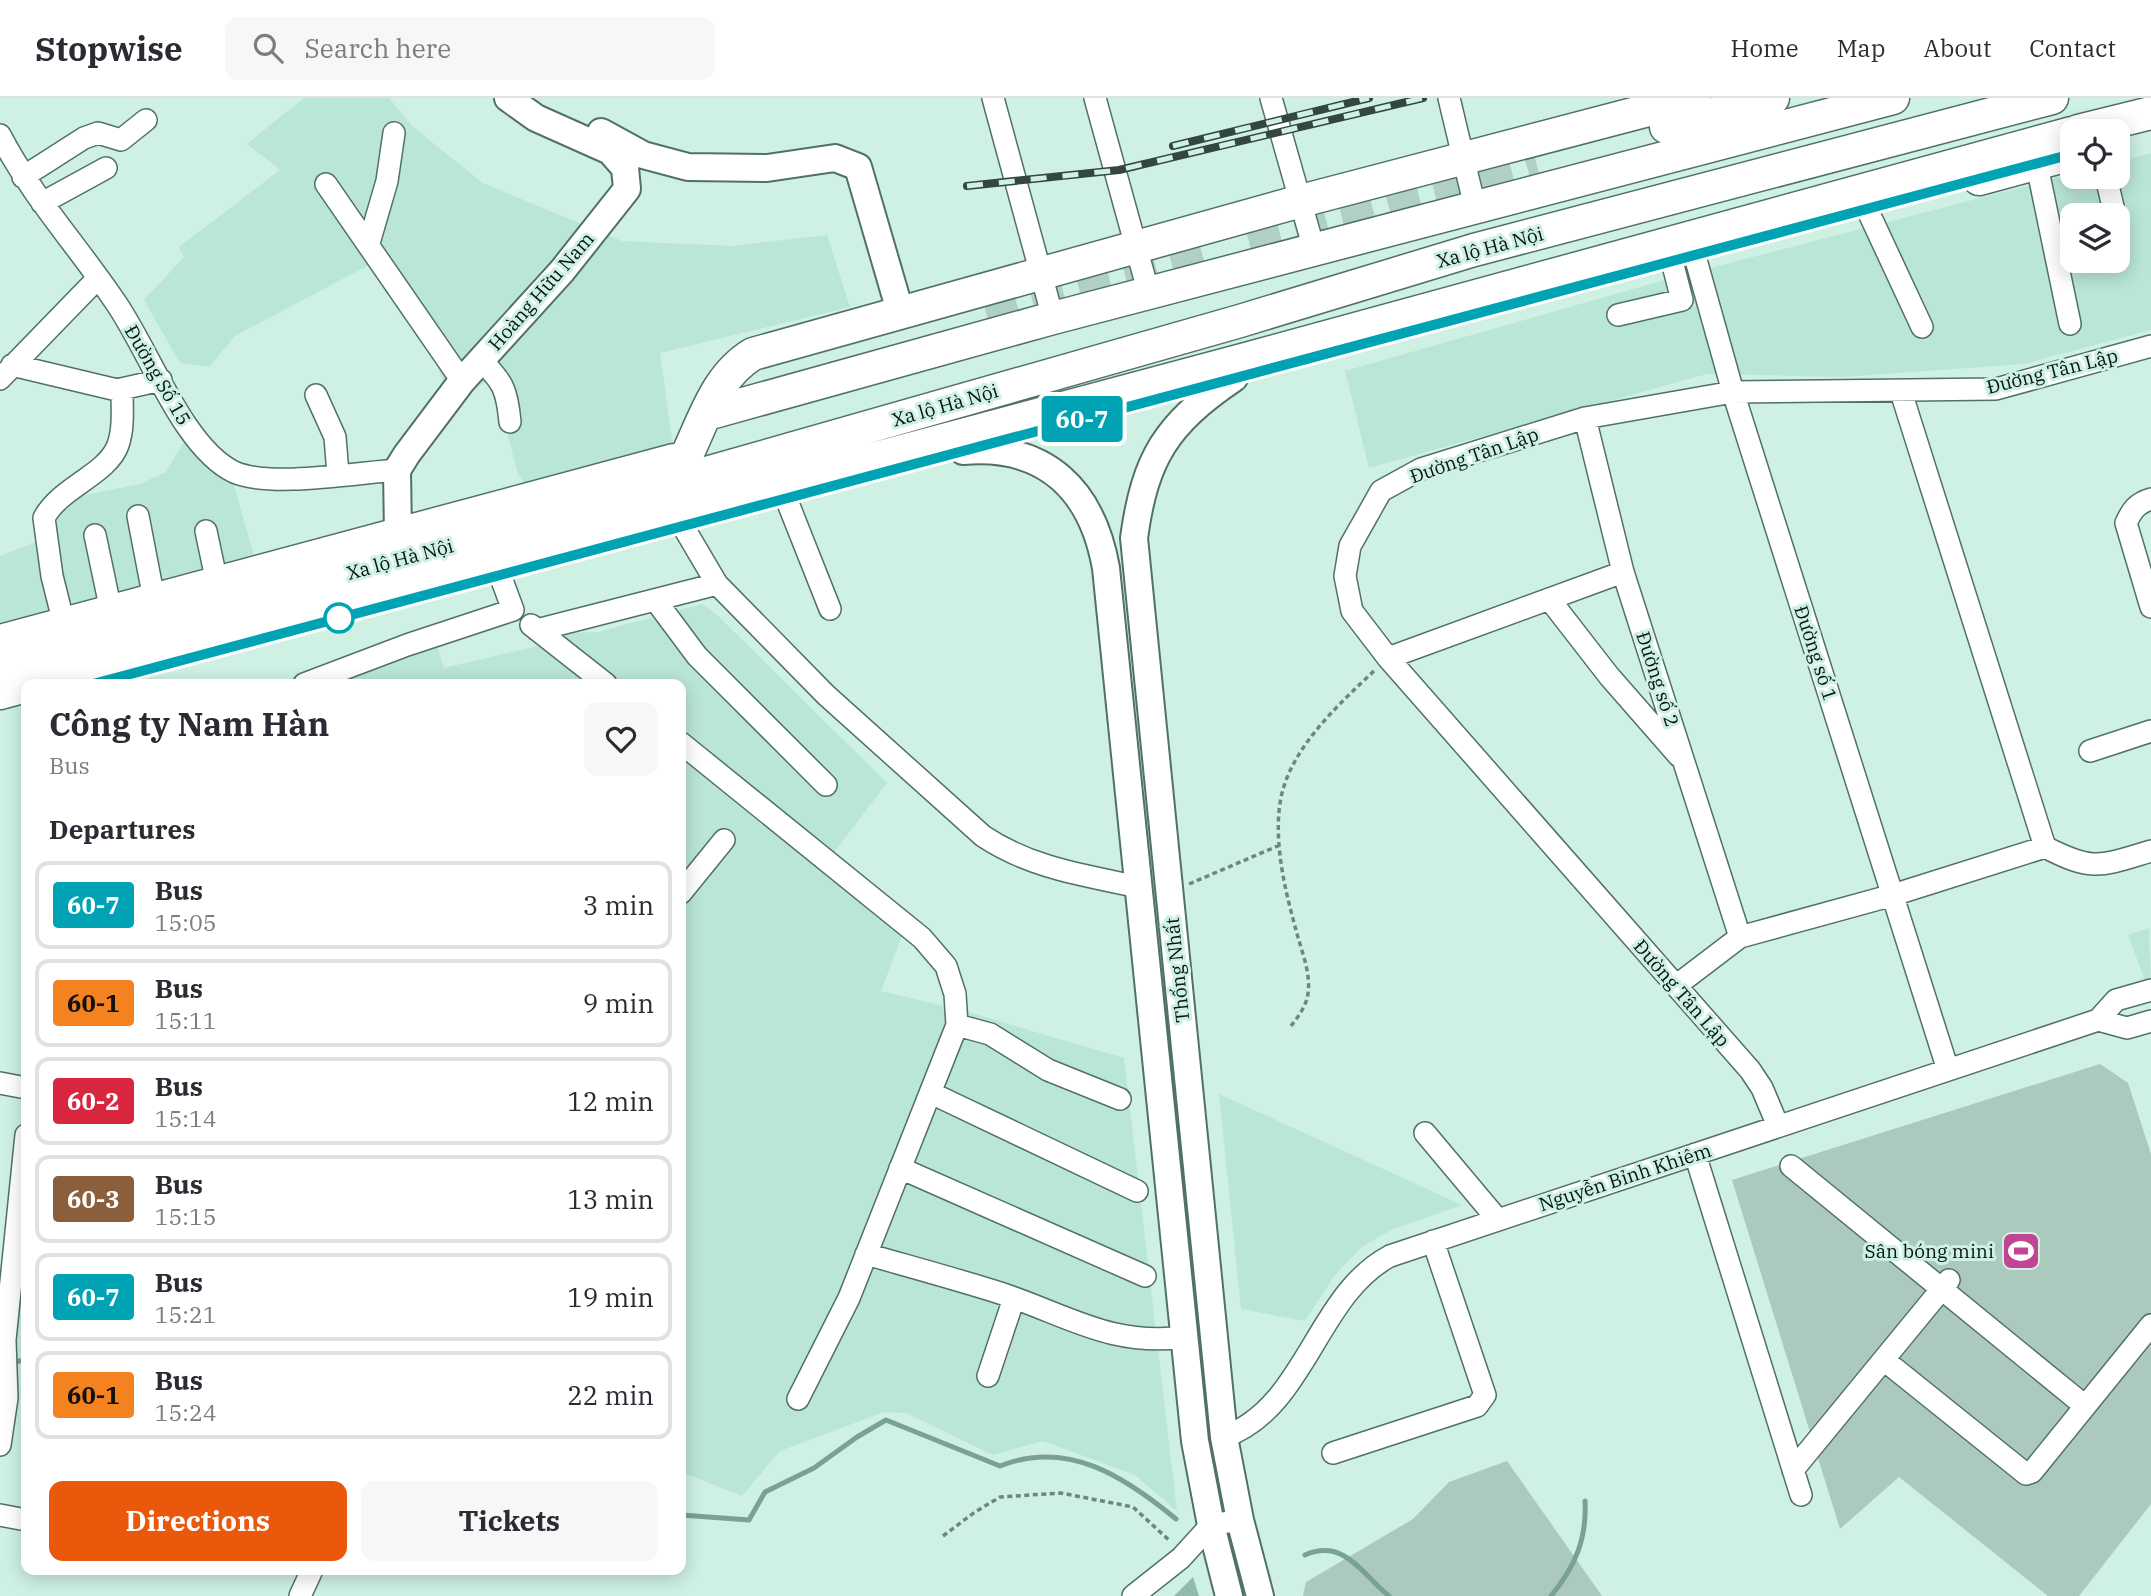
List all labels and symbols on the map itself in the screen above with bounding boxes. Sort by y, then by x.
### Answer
street label: Xa lộ Hà Nội [1434,221,1546,273]
street label: Hoàng Hữu Nam [483,227,599,355]
street label: Đường Số 15 [120,321,196,429]
street label: Đường Tân Lập [1984,343,2120,399]
street label: Xa lộ Hà Nội [889,378,1001,432]
line badge: 60-7 [1033,396,1131,442]
street label: Đường Tân Lập [1406,422,1542,488]
street label: Xa lộ Hà Nội [344,533,456,585]
street label: Đường số 1 [1789,602,1843,704]
unlabelled marker [324,603,354,633]
street label: Đường số 2 [1631,628,1685,730]
street label: Thống Nhất [1160,916,1194,1024]
street label: Đường Tân Lập [1629,934,1735,1052]
street label: Nguyễn Bỉnh Khiêm [1536,1138,1714,1216]
sports icon: Sân bóng mini [2000,1230,2042,1272]
place label: Sân bóng mini [1865,1239,1994,1263]

